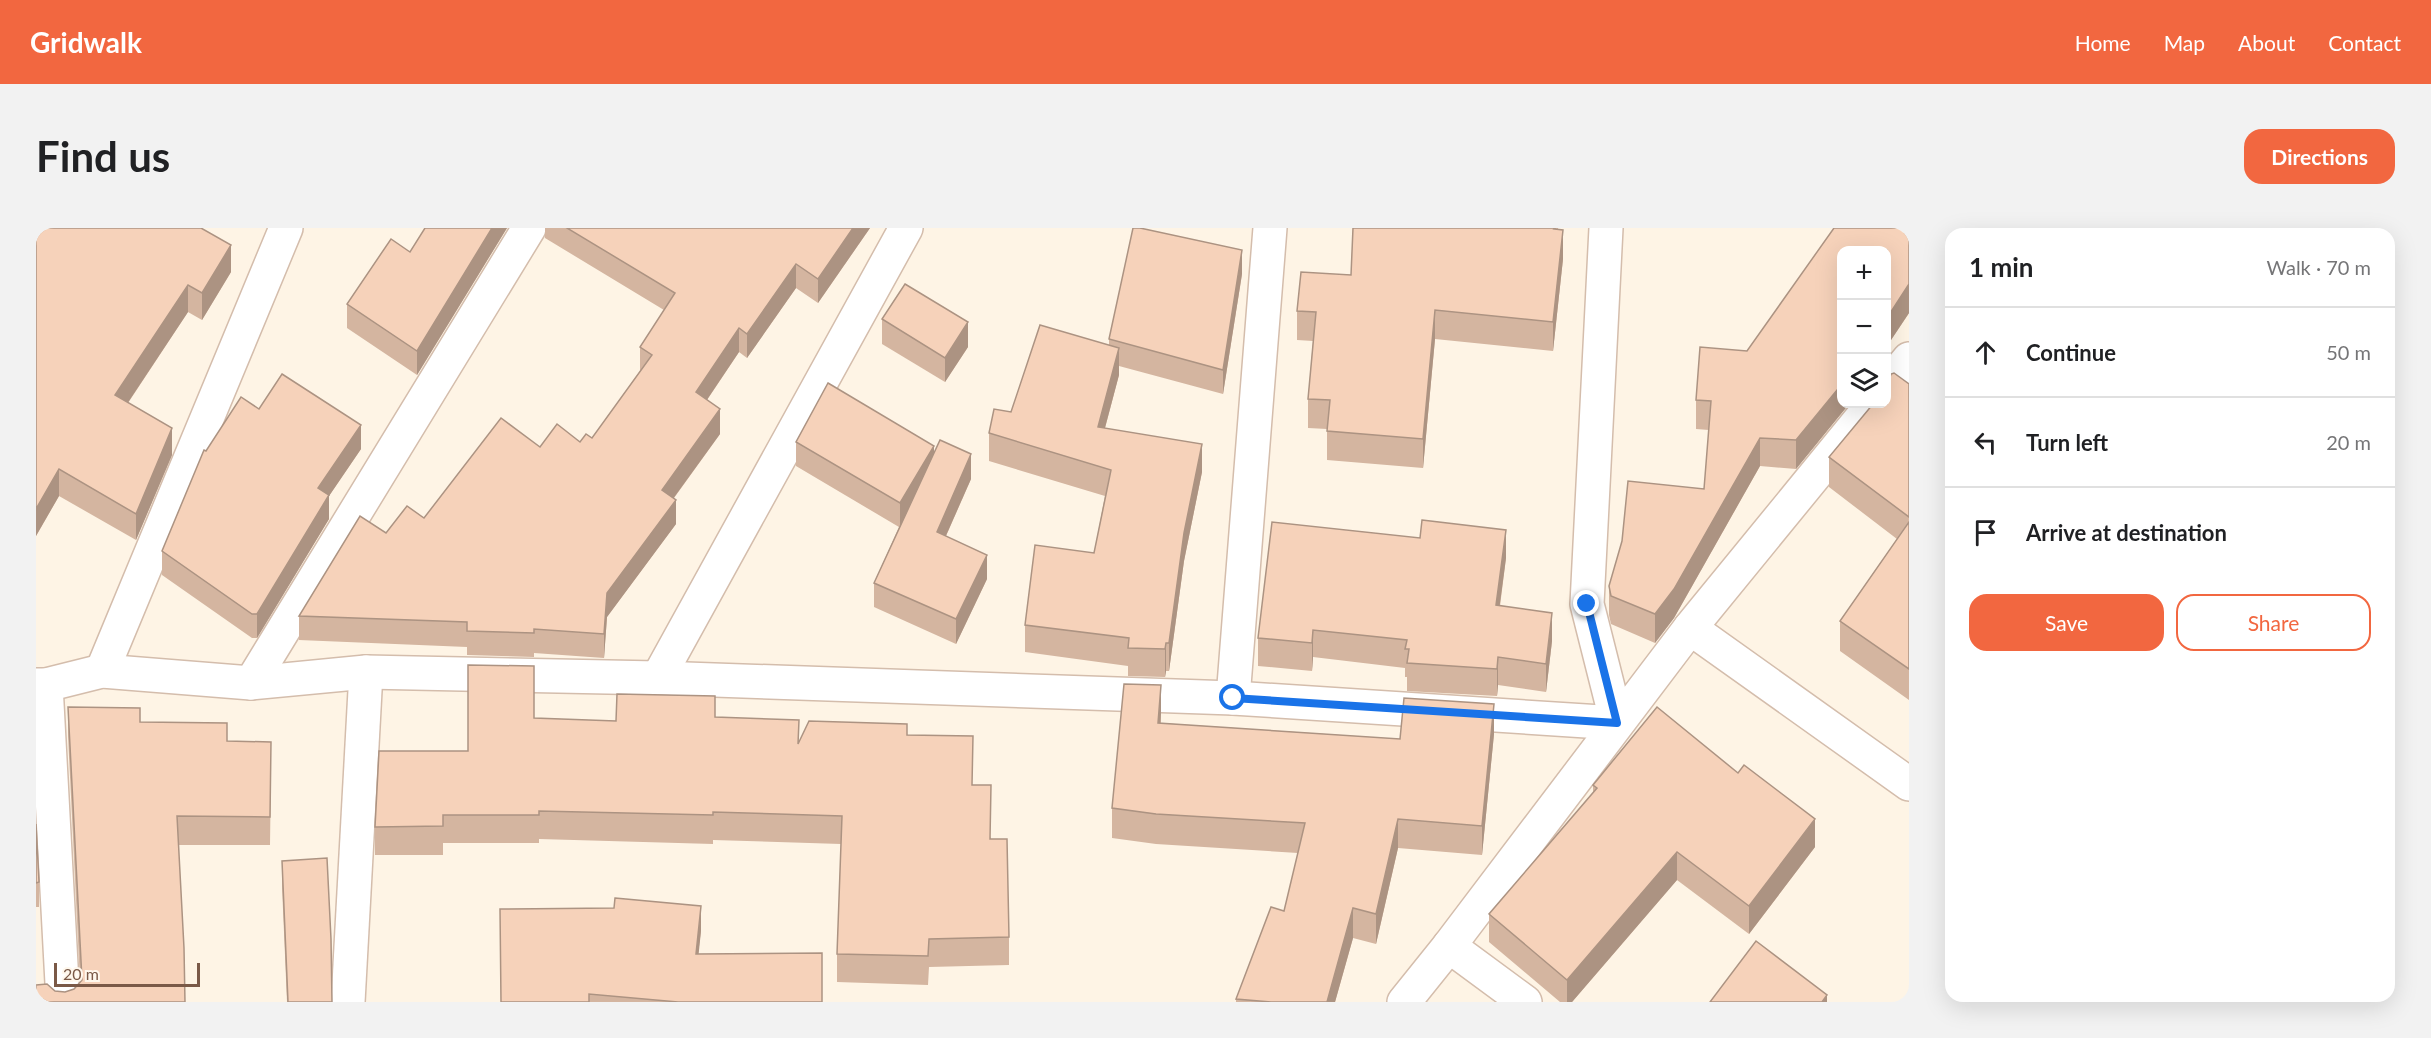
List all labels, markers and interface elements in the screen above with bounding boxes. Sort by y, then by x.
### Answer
text: Gridwalk [30,25,142,59]
text: Home [2075,30,2131,55]
text: Map [2164,30,2205,55]
text: About [2238,30,2295,55]
text: Contact [2328,30,2401,55]
button: Directions [2244,129,2395,184]
text: Find us [36,131,170,181]
map controls [1837,246,1891,408]
button: + [1837,246,1891,300]
text: 1 min [1969,251,2033,283]
text: Walk · 70 m [2266,255,2371,279]
button: − [1837,300,1891,354]
icon: ahead [1969,336,2002,369]
text: Continue [2026,339,2116,366]
text: 50 m [2326,340,2371,364]
button: layers [1837,354,1891,408]
icon: left [1969,426,2002,459]
text: Turn left [2026,429,2108,456]
text: 20 m [2326,430,2371,454]
icon: arrive [1969,516,2002,549]
text: Arrive at destination [2026,519,2227,546]
route end [1573,590,1599,616]
button: Save [1969,594,2164,651]
button: Share [2176,594,2371,651]
route start [1219,684,1245,710]
scale bar [54,960,200,988]
text: 20 m [63,964,99,983]

